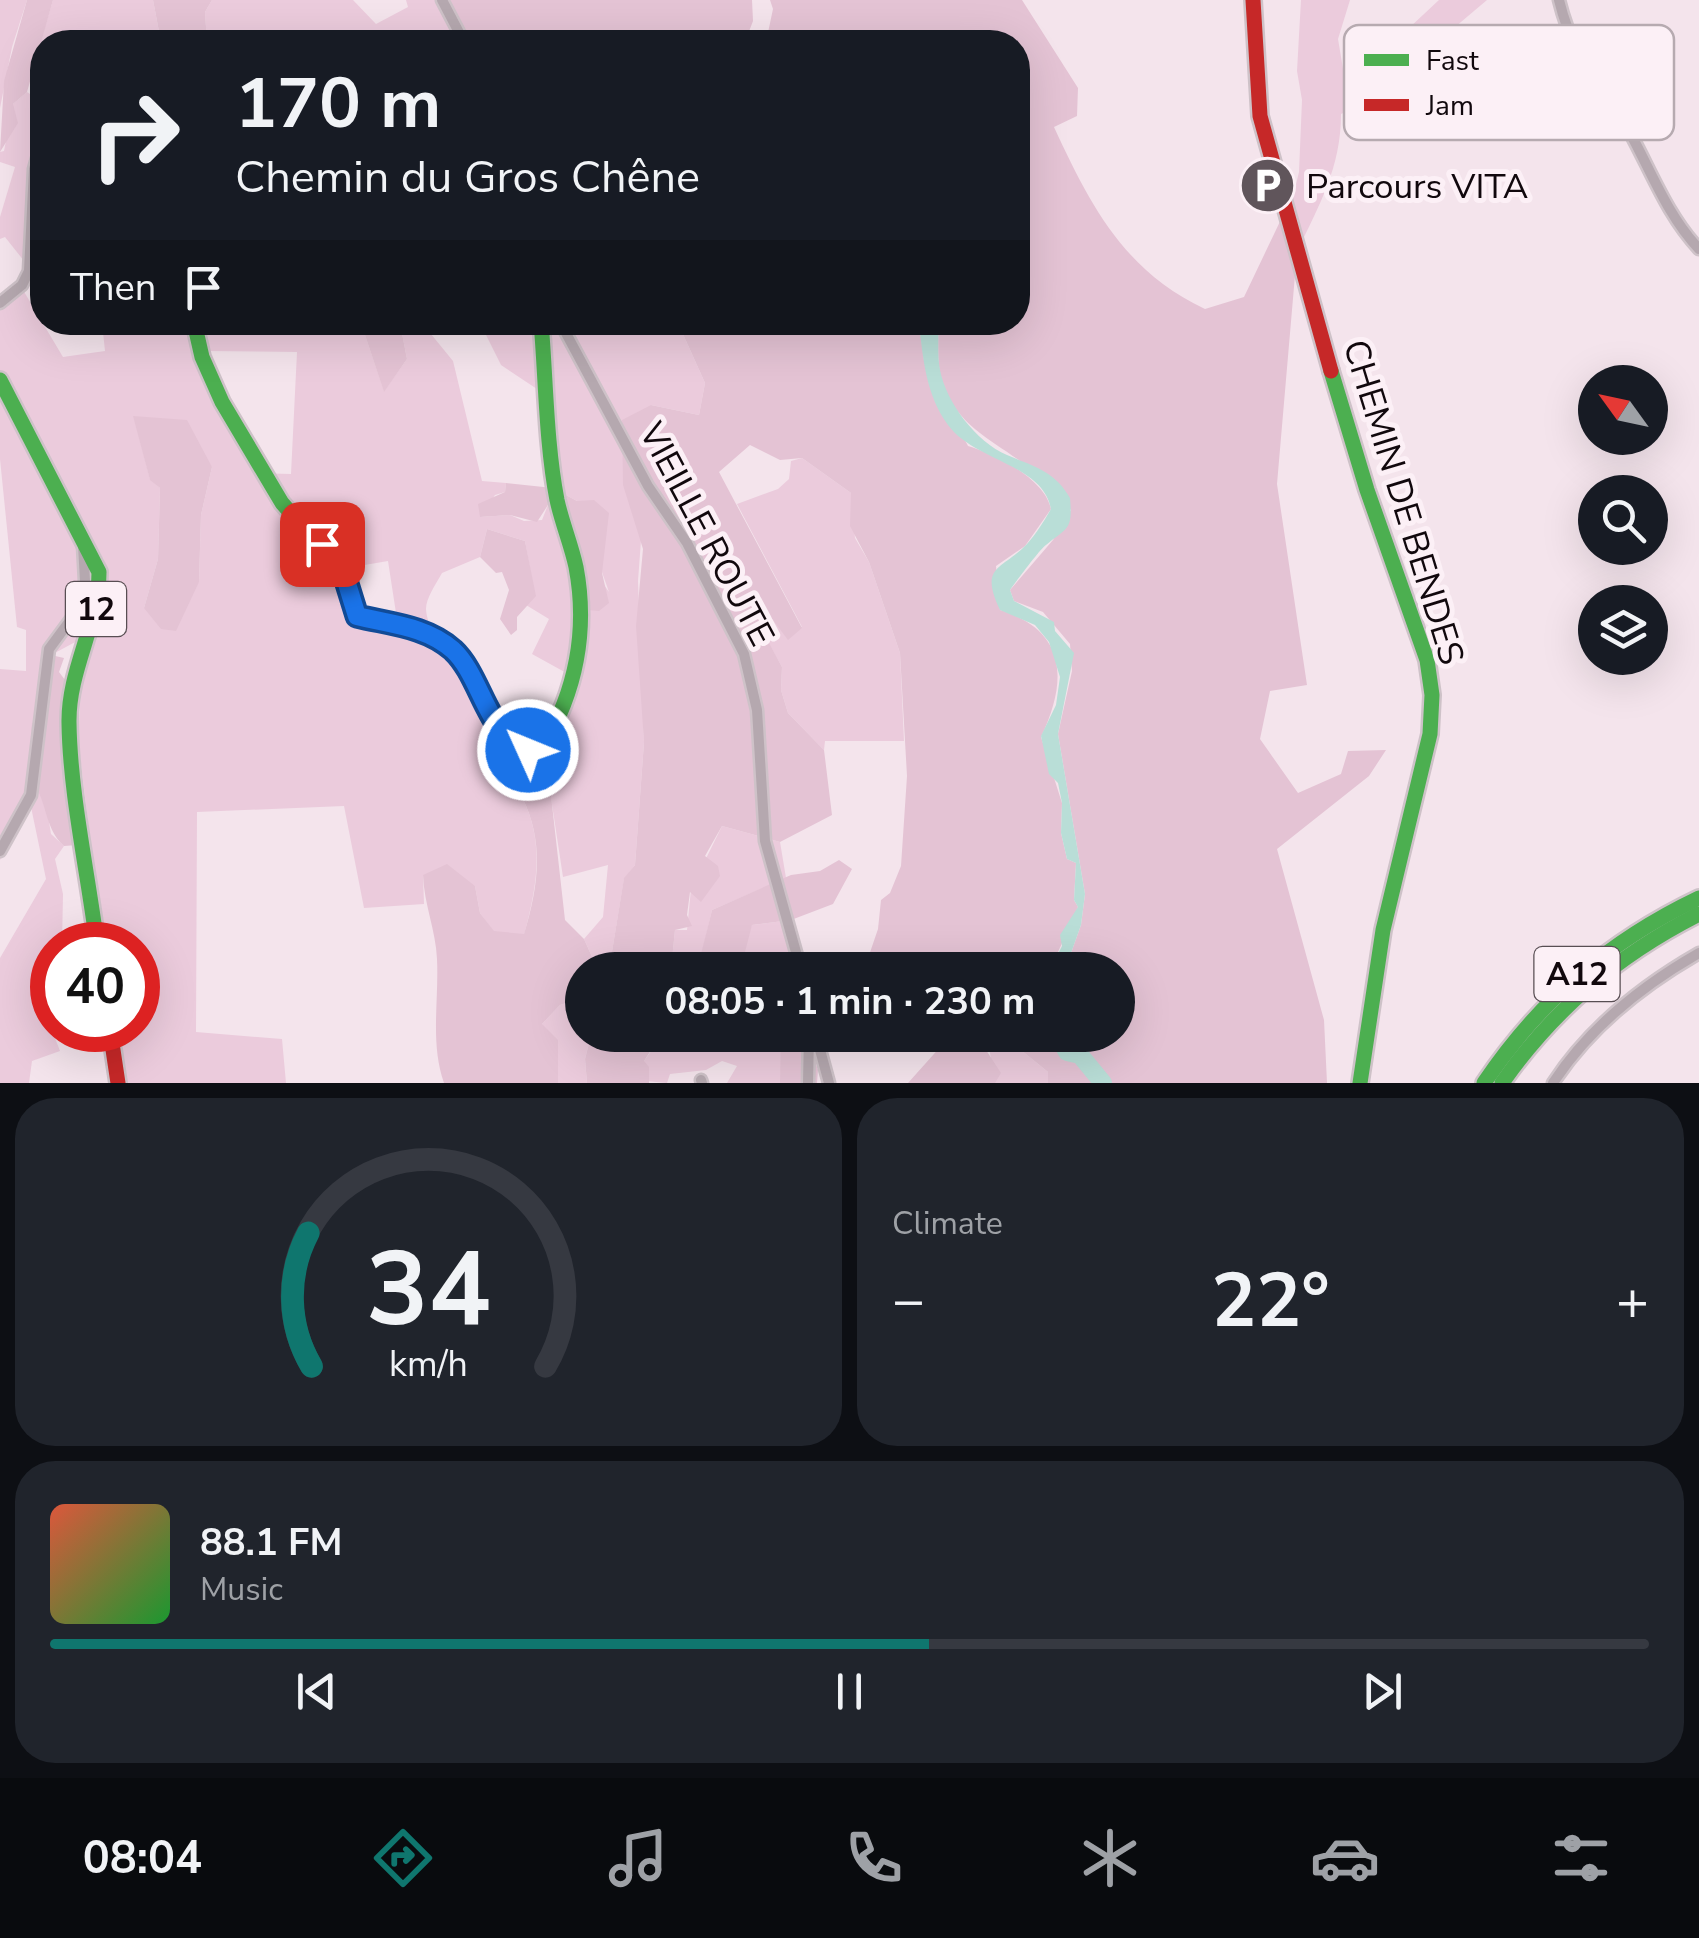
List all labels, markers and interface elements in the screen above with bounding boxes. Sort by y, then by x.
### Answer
legend [1344,25,1674,140]
text: Fast [1426,42,1479,80]
text: 170 m [235,56,441,152]
icon: right [70,70,200,200]
text: Jam [1425,87,1474,125]
text: Chemin du Gros Chêne [235,147,700,208]
parking icon: Parcours VITA [1237,156,1297,216]
place label: Parcours VITA [1306,163,1528,210]
icon: arrive [176,260,231,315]
text: Then [70,262,156,313]
street label: CHEMIN DE BENDES [1332,334,1475,670]
north arrow [1578,365,1668,455]
map controls [1578,365,1668,675]
street label: VIEILLE ROUTE [627,413,785,654]
button: search [1578,475,1668,565]
pin [280,502,365,587]
icon: arrive [295,517,350,572]
road number: 12 [66,582,126,636]
button: layers [1578,585,1668,675]
position arrow [476,698,580,802]
speed limit sign: 40 [30,922,160,1052]
road number: A12 [1534,947,1620,1001]
text: 08:05 · 1 min · 230 m [665,976,1035,1027]
text: Climate [892,1202,1003,1245]
text: 34 [366,1219,491,1361]
text: 22° [1211,1250,1330,1352]
text: − [892,1263,925,1338]
text: + [1616,1263,1649,1338]
text: km/h [389,1340,468,1389]
text: 88.1 FM [200,1517,342,1568]
text: Music [200,1568,283,1611]
icon: previous [289,1664,344,1719]
icon: pause [822,1664,877,1719]
icon: next [1355,1664,1410,1719]
icon: directions [368,1823,438,1893]
icon: music [603,1823,673,1893]
icon: phone [839,1823,909,1893]
icon: climate [1075,1823,1145,1893]
icon: car [1310,1823,1380,1893]
icon: filters [1546,1823,1616,1893]
text: 08:04 [83,1828,202,1889]

